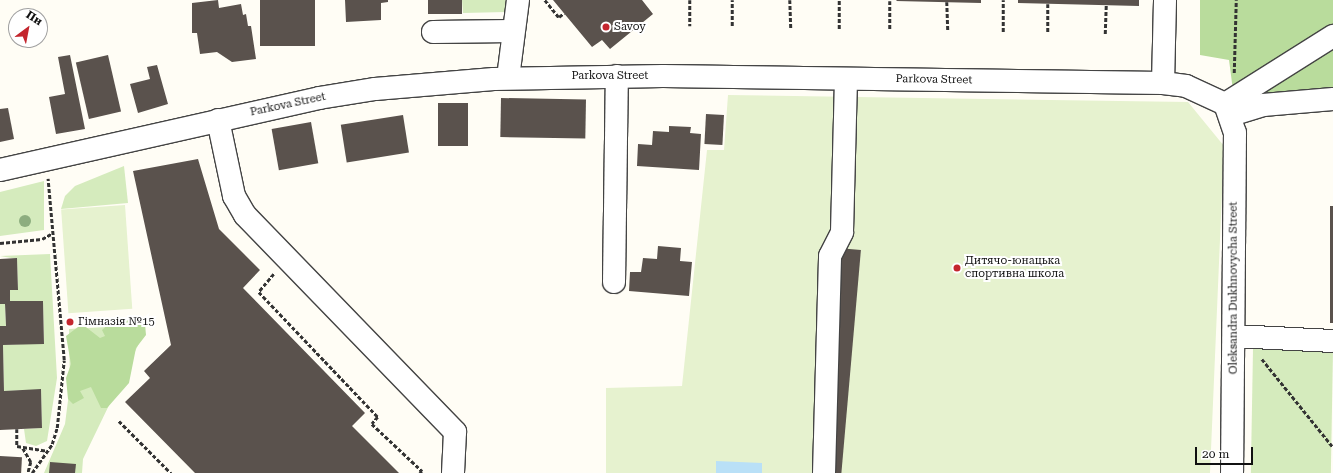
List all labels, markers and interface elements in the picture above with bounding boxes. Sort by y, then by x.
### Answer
north arrow [8,8,48,48]
text: Пн [24,8,45,28]
place label: Savoy [614,20,646,34]
marker: Savoy [601,22,611,32]
street label: Parkova Street [572,69,648,83]
street label: Parkova Street [895,73,973,87]
street label: Parkova Street [249,91,327,119]
street label: Oleksandra Dukhnovycha Street [1227,202,1241,374]
place label: Дитячо-юнацька спортивна школа [965,255,1064,281]
marker: Дитячо-юнацька спортивна школа [952,263,962,273]
place label: Гімназія №15 [78,315,155,329]
marker: Гімназія №15 [65,317,75,327]
scale bar [1197,439,1255,465]
text: 20 m [1202,447,1229,461]

